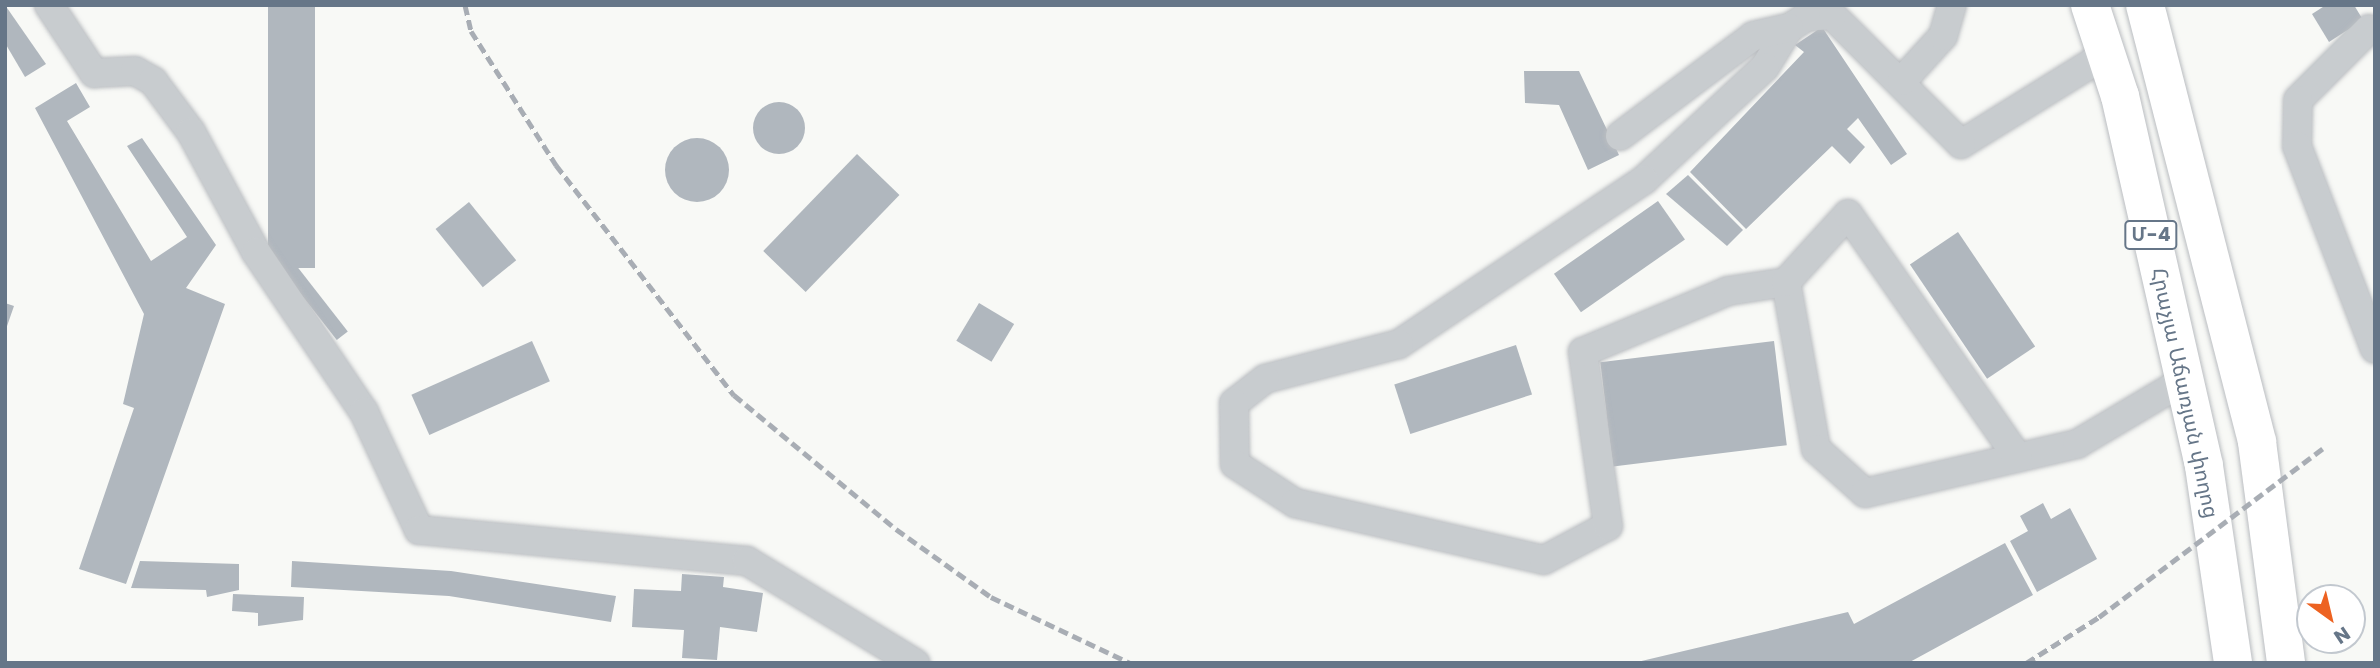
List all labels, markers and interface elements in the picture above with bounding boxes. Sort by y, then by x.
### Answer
road number: Մ-4 [2123,219,2179,250]
street label: Հրաչյա Աճառյան փողոց [2146,265,2224,521]
north arrow [2296,584,2366,654]
text: N [2328,620,2355,650]

